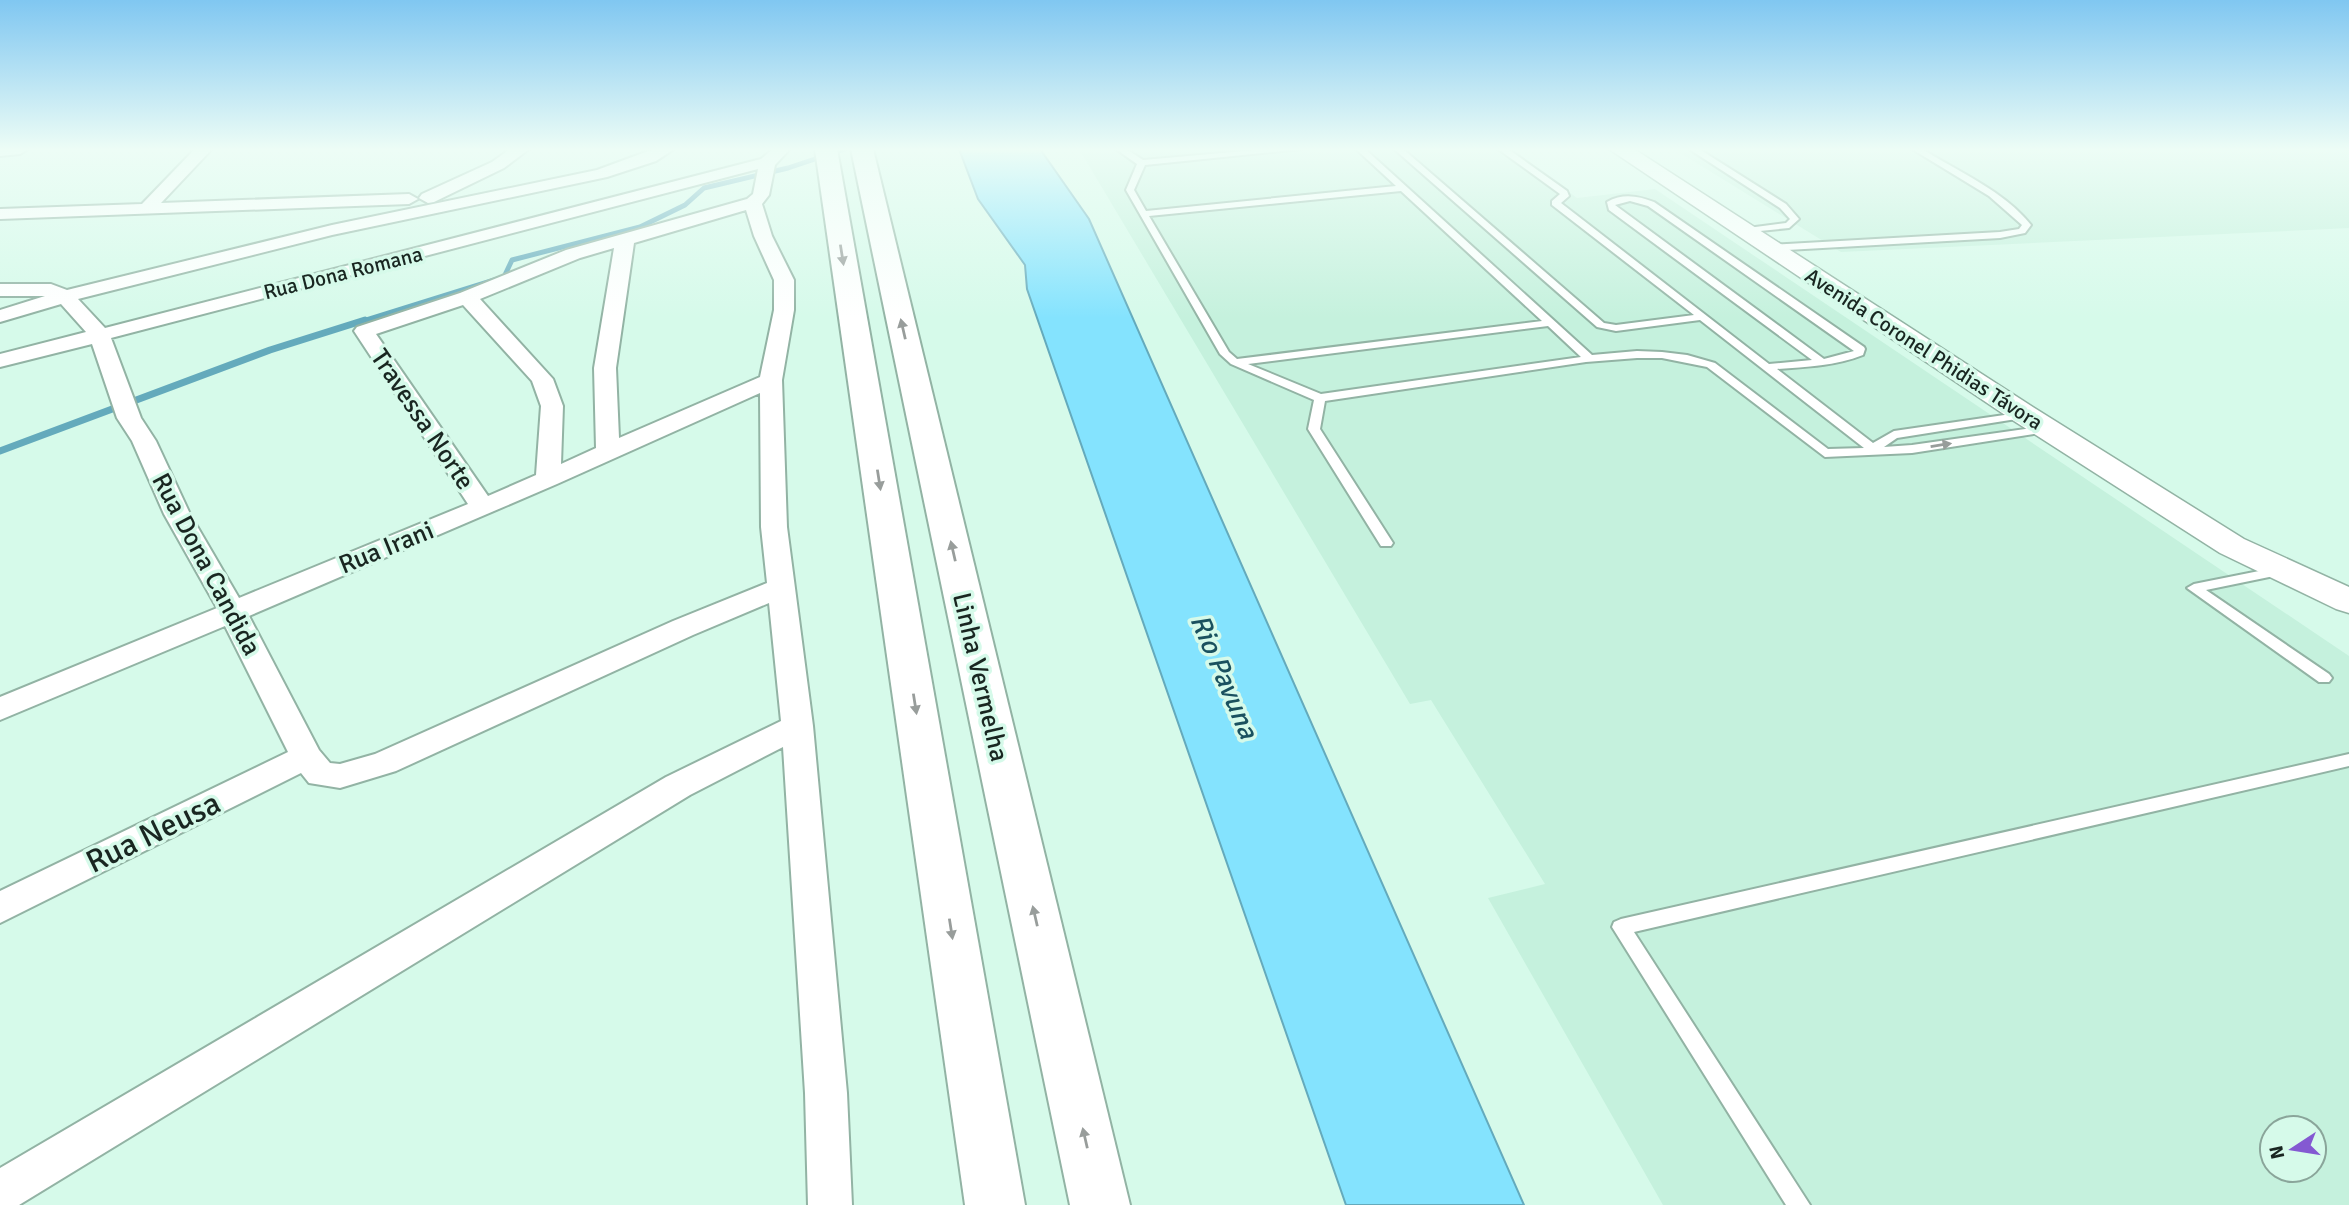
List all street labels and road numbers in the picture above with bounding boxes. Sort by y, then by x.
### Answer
street label: Rua Dona Romana [261,241,425,305]
street label: Avenida Coronel Phidias Távora [1800,262,2048,436]
street label: Travessa Norte [363,343,481,496]
street label: Rua Dona Candida [145,468,268,661]
street label: Rua Irani [334,514,439,581]
street label: Linha Vermelha [945,590,1015,765]
street label: Rua Neusa [80,783,227,882]

